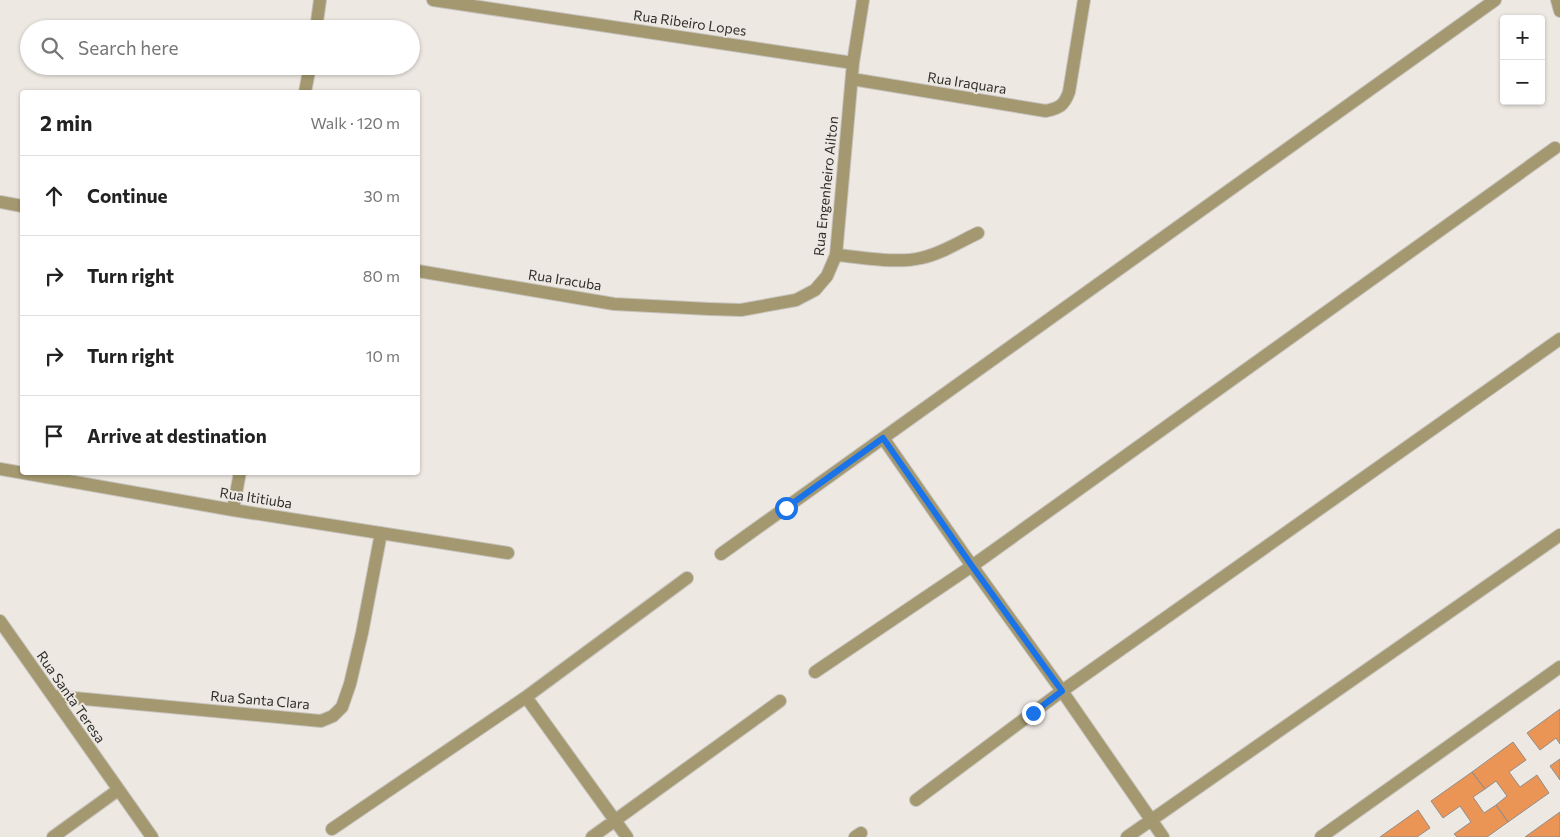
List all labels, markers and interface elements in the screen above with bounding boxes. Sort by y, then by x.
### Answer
street label: Rua Ribeiro Lopes [632,6,748,39]
map controls [1500,15,1545,105]
button: + [1500,15,1545,60]
search box [20,20,420,75]
icon: search [38,34,66,62]
text: Search here [78,36,178,59]
button: − [1500,60,1545,105]
street label: Rua Iraquara [926,68,1008,97]
text: 2 min [40,110,92,135]
text: Walk · 120 m [310,113,400,132]
street label: Rua Engenheiro Ailton [810,115,841,257]
icon: ahead [40,182,68,210]
text: Continue [87,184,167,207]
text: 30 m [363,186,400,205]
icon: right [40,262,68,290]
text: Turn right [87,264,174,287]
street label: Rua Iracuba [527,265,603,294]
text: 80 m [363,266,400,285]
icon: right [40,342,68,370]
text: Turn right [87,344,174,367]
text: 10 m [366,346,400,365]
icon: arrive [40,422,68,450]
text: Arrive at destination [87,424,267,447]
street label: Rua Ititiuba [219,483,294,512]
route start [775,497,798,520]
street label: Rua Santa Teresa [33,648,109,746]
street label: Rua Santa Clara [210,687,310,712]
route end [1022,702,1045,725]

